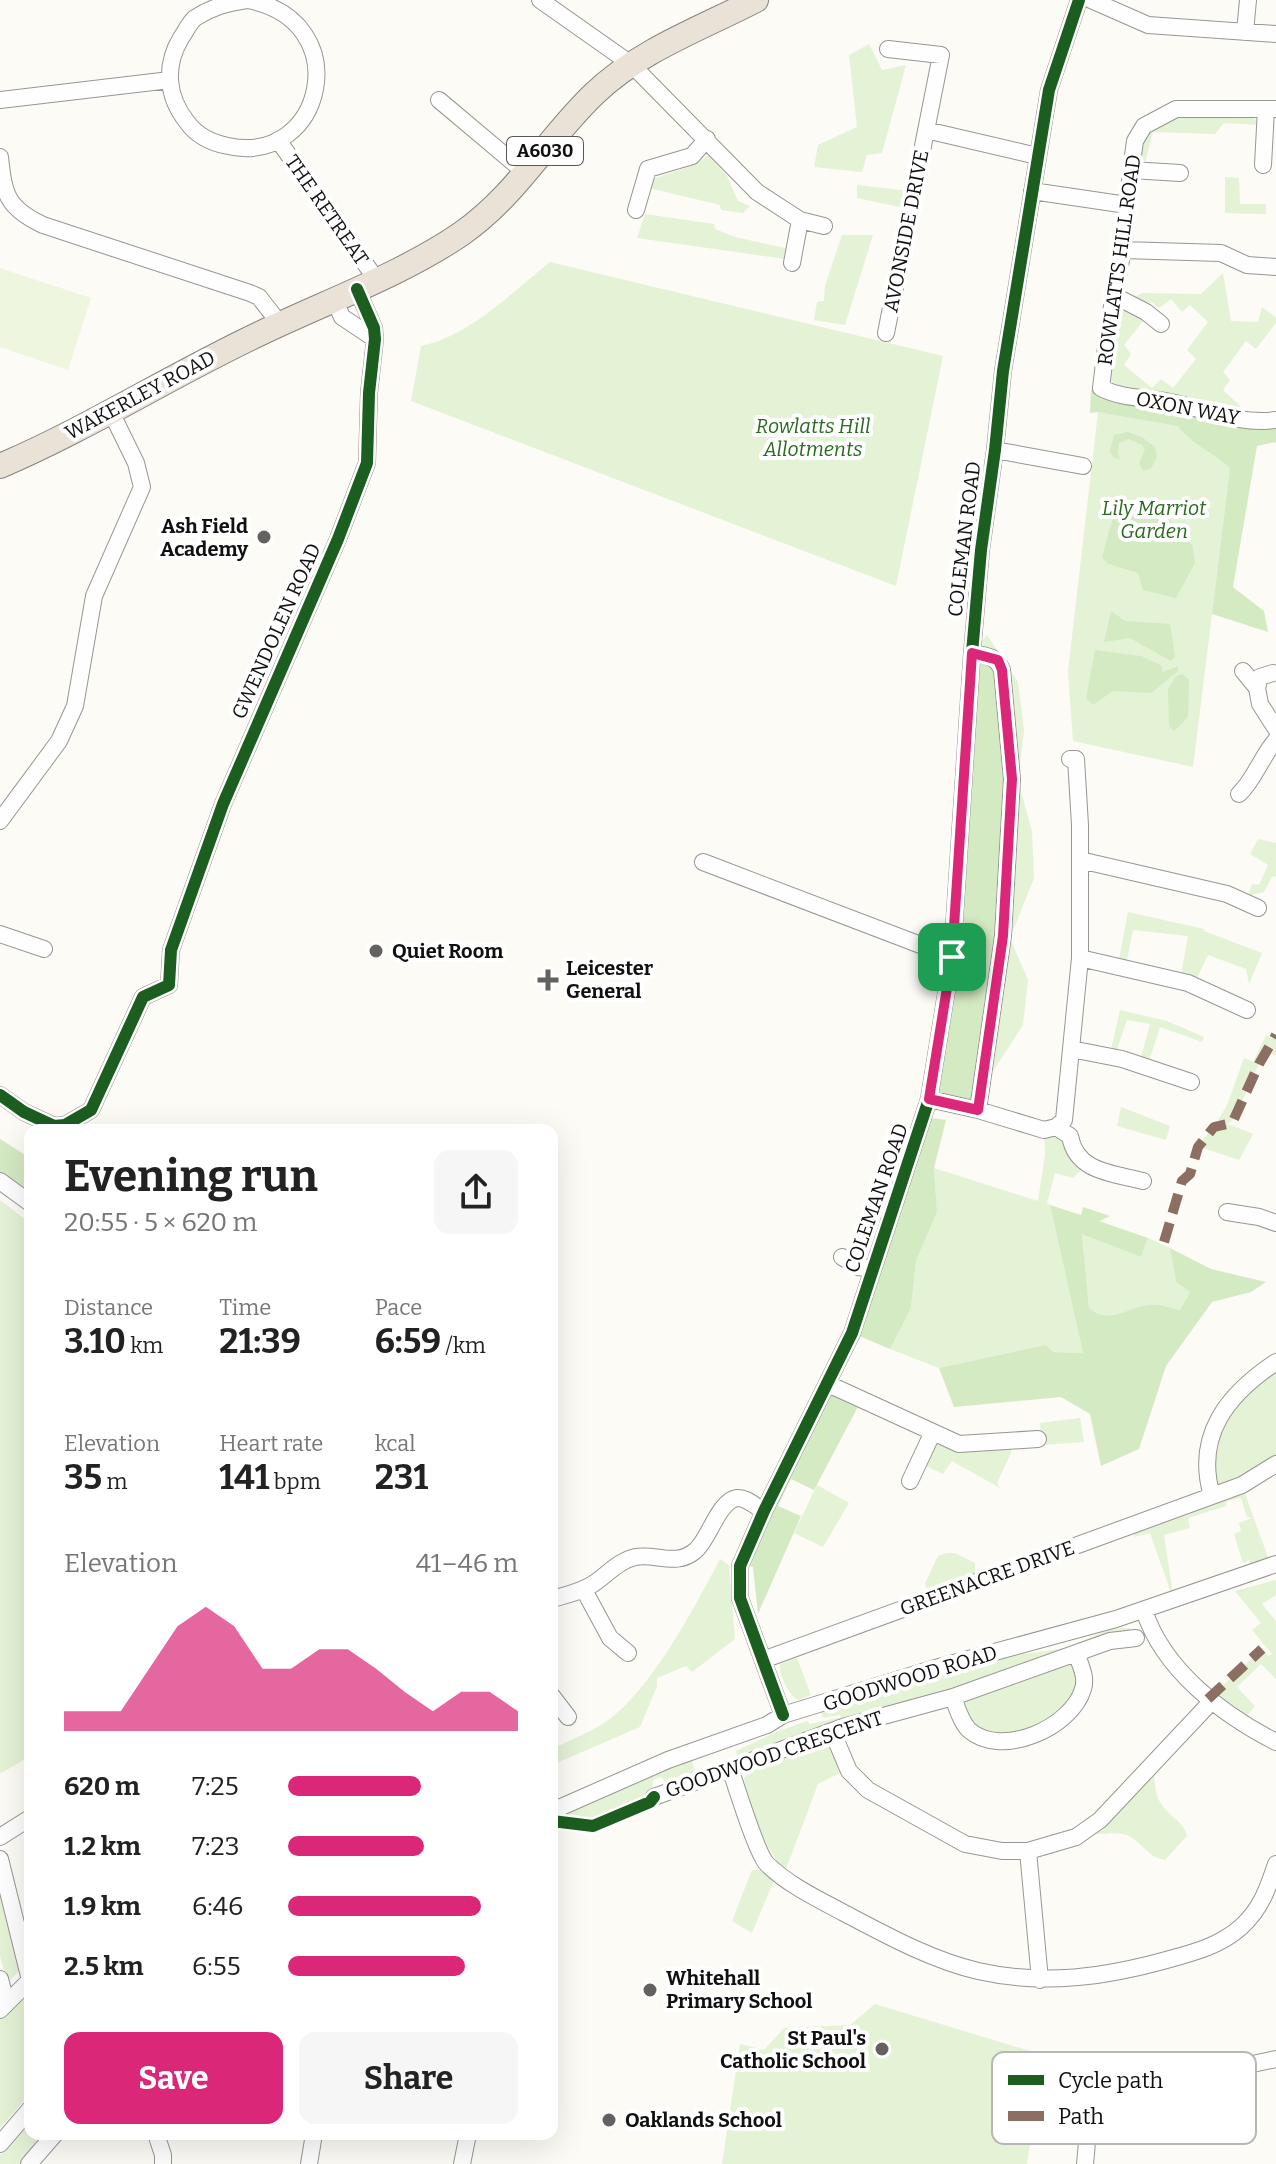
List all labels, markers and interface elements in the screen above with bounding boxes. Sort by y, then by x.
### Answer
road number: A6030 [507,137,583,165]
street label: AVONSIDE DRIVE [878,148,934,314]
street label: THE RETREAT [280,150,374,270]
street label: ROWLATTS HILL ROAD [1092,153,1146,367]
street label: WAKERLEY ROAD [61,345,219,445]
street label: OXON WAY [1134,386,1242,430]
park label: Rowlatts Hill Allotments [756,414,870,461]
street label: COLEMAN ROAD [943,460,985,618]
park label: Lily Marriot Garden [1102,496,1207,543]
place label: Ash Field Academy [160,514,249,561]
marker: Ash Field Academy [255,528,273,546]
street label: GWENDOLEN ROAD [226,539,326,723]
pin [918,923,986,991]
icon: arrive [930,935,974,979]
place label: Quiet Room [392,939,503,963]
marker: Quiet Room [367,942,385,960]
place label: Leicester General [566,956,654,1003]
marker: Leicester General [537,969,559,991]
street label: COLEMAN ROAD [839,1120,913,1276]
text: Evening run [64,1150,318,1203]
button: share [434,1150,518,1234]
text: 20:55 · 5 × 620 m [64,1207,257,1238]
text: Distance [64,1294,153,1321]
text: Time [219,1294,271,1321]
text: Pace [375,1294,422,1321]
text: 3.10 [64,1321,126,1362]
text: 21:39 [219,1321,301,1362]
text: 6:59 [375,1321,441,1362]
text: km [126,1332,163,1359]
text: /km [441,1332,486,1359]
text: Elevation [64,1430,160,1457]
text: Heart rate [219,1430,323,1457]
text: kcal [375,1430,416,1457]
text: 35 [64,1457,102,1498]
text: 141 [219,1457,269,1498]
text: 231 [375,1457,428,1498]
text: m [102,1468,128,1495]
text: bpm [269,1468,321,1495]
street label: GREENACRE DRIVE [896,1535,1078,1621]
text: Elevation [64,1548,177,1579]
text: 41–46 m [416,1548,518,1579]
street label: GOODWOOD ROAD [820,1640,1000,1716]
street label: GOODWOOD CRESCENT [662,1705,886,1803]
text: 620 m [64,1771,140,1802]
text: 7:25 [192,1771,239,1802]
text: 1.2 km [64,1831,141,1862]
text: 7:23 [192,1831,240,1862]
text: 1.9 km [64,1891,141,1922]
text: 6:46 [192,1891,243,1922]
text: 2.5 km [64,1951,144,1982]
text: 6:55 [192,1951,241,1982]
place label: Whitehall Primary School [666,1966,813,2013]
marker: Whitehall Primary School [641,1981,659,1999]
place label: St Paul's Catholic School [720,2026,866,2073]
button: Save [64,2032,283,2124]
button: Share [299,2032,518,2124]
marker: St Paul's Catholic School [873,2040,891,2058]
legend [992,2052,1256,2144]
text: Cycle path [1058,2067,1163,2094]
text: Path [1058,2103,1104,2130]
place label: Oaklands School [625,2108,782,2132]
marker: Oaklands School [600,2111,618,2129]

